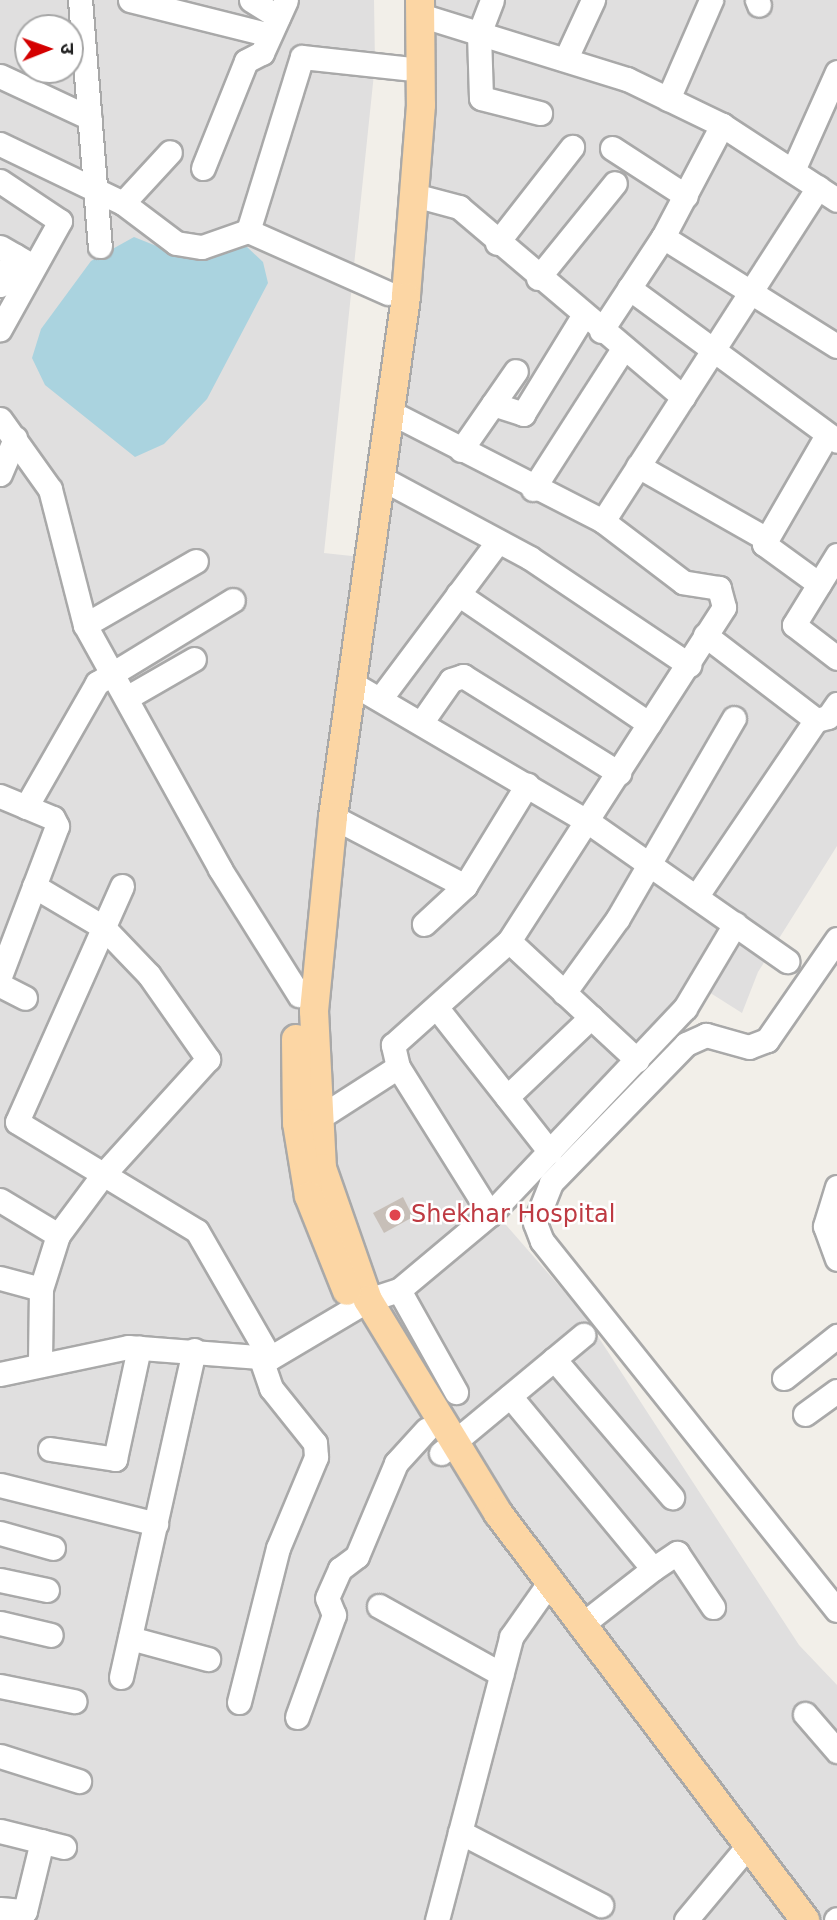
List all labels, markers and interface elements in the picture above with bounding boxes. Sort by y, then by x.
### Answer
north arrow [14,14,84,84]
text: उ [57,43,79,54]
place label: Shekhar Hospital [411,1201,615,1229]
marker: Shekhar Hospital [385,1205,405,1225]

